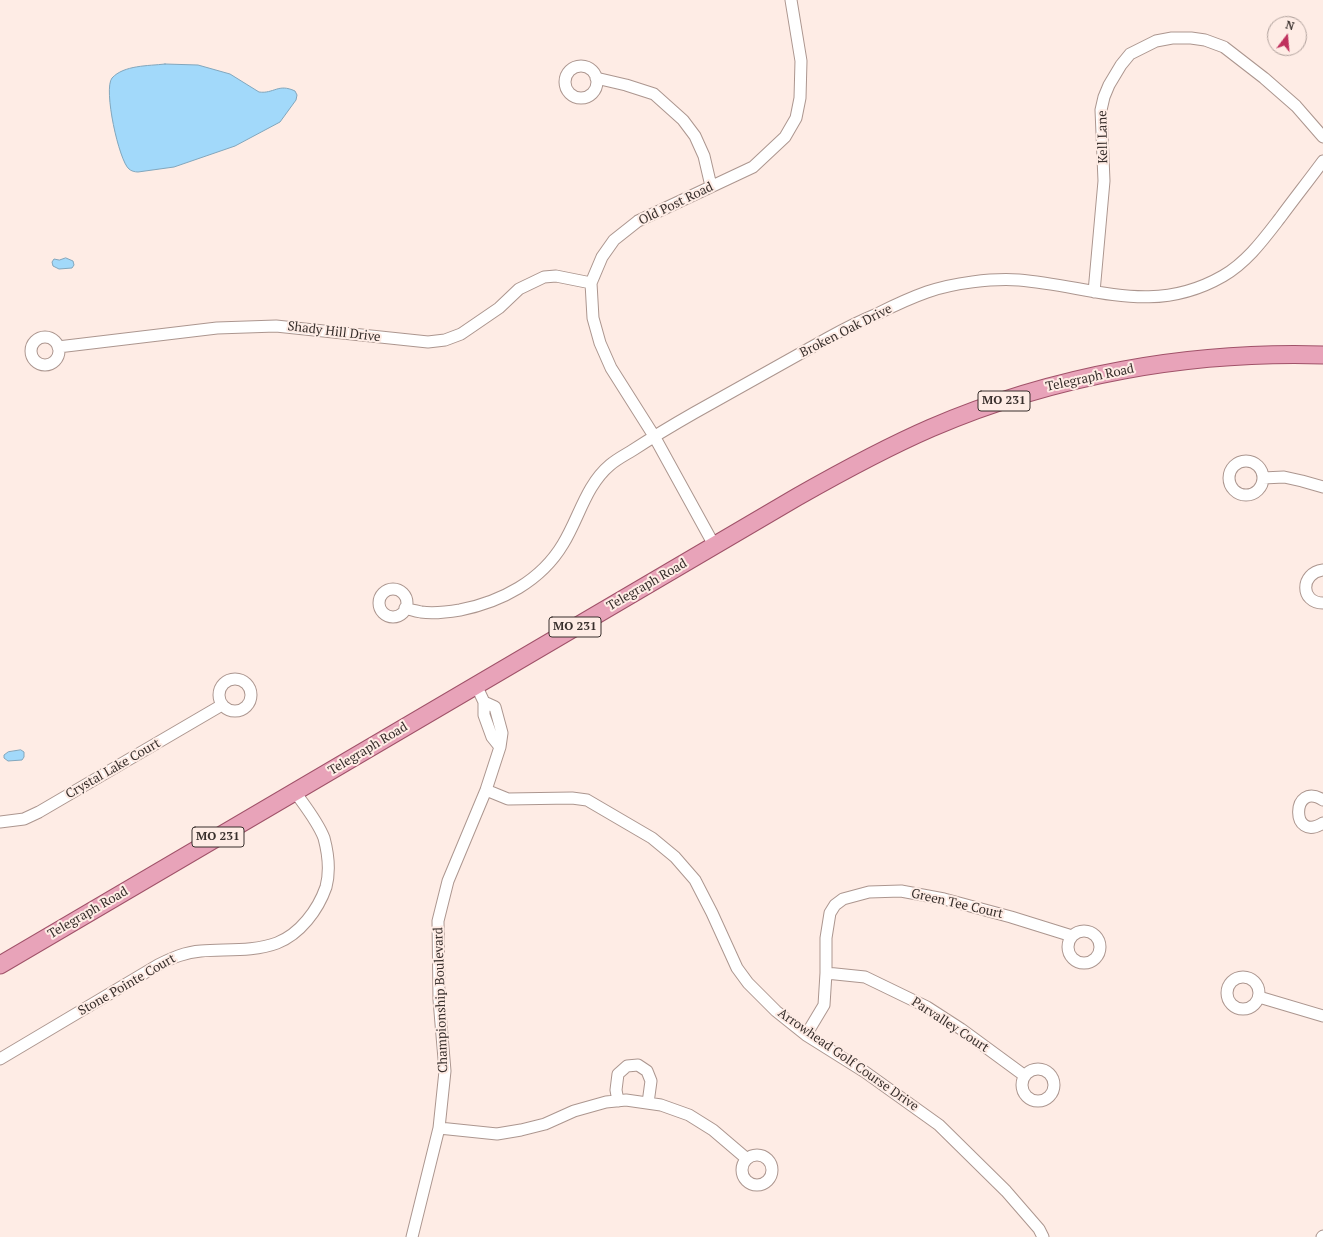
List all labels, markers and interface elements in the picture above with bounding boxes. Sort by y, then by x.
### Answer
north arrow [1267,16,1307,56]
text: N [1284,18,1296,33]
street label: Kell Lane [1095,110,1111,164]
street label: Old Post Road [636,179,716,229]
street label: Broken Oak Drive [797,301,895,361]
street label: Shady Hill Drive [287,319,381,345]
street label: Telegraph Road [1044,361,1136,395]
road number: MO 231 [978,391,1030,411]
street label: Telegraph Road [604,556,690,614]
road number: MO 231 [549,617,601,637]
street label: Telegraph Road [326,719,410,779]
street label: Crystal Lake Court [63,736,163,802]
road number: MO 231 [192,827,244,847]
street label: Telegraph Road [45,884,131,942]
street label: Green Tee Court [910,886,1004,922]
street label: Championship Boulevard [431,927,451,1073]
street label: Stone Pointe Court [76,951,178,1019]
street label: Parvalley Court [908,994,992,1056]
street label: Arrowhead Golf Course Drive [775,1005,921,1115]

